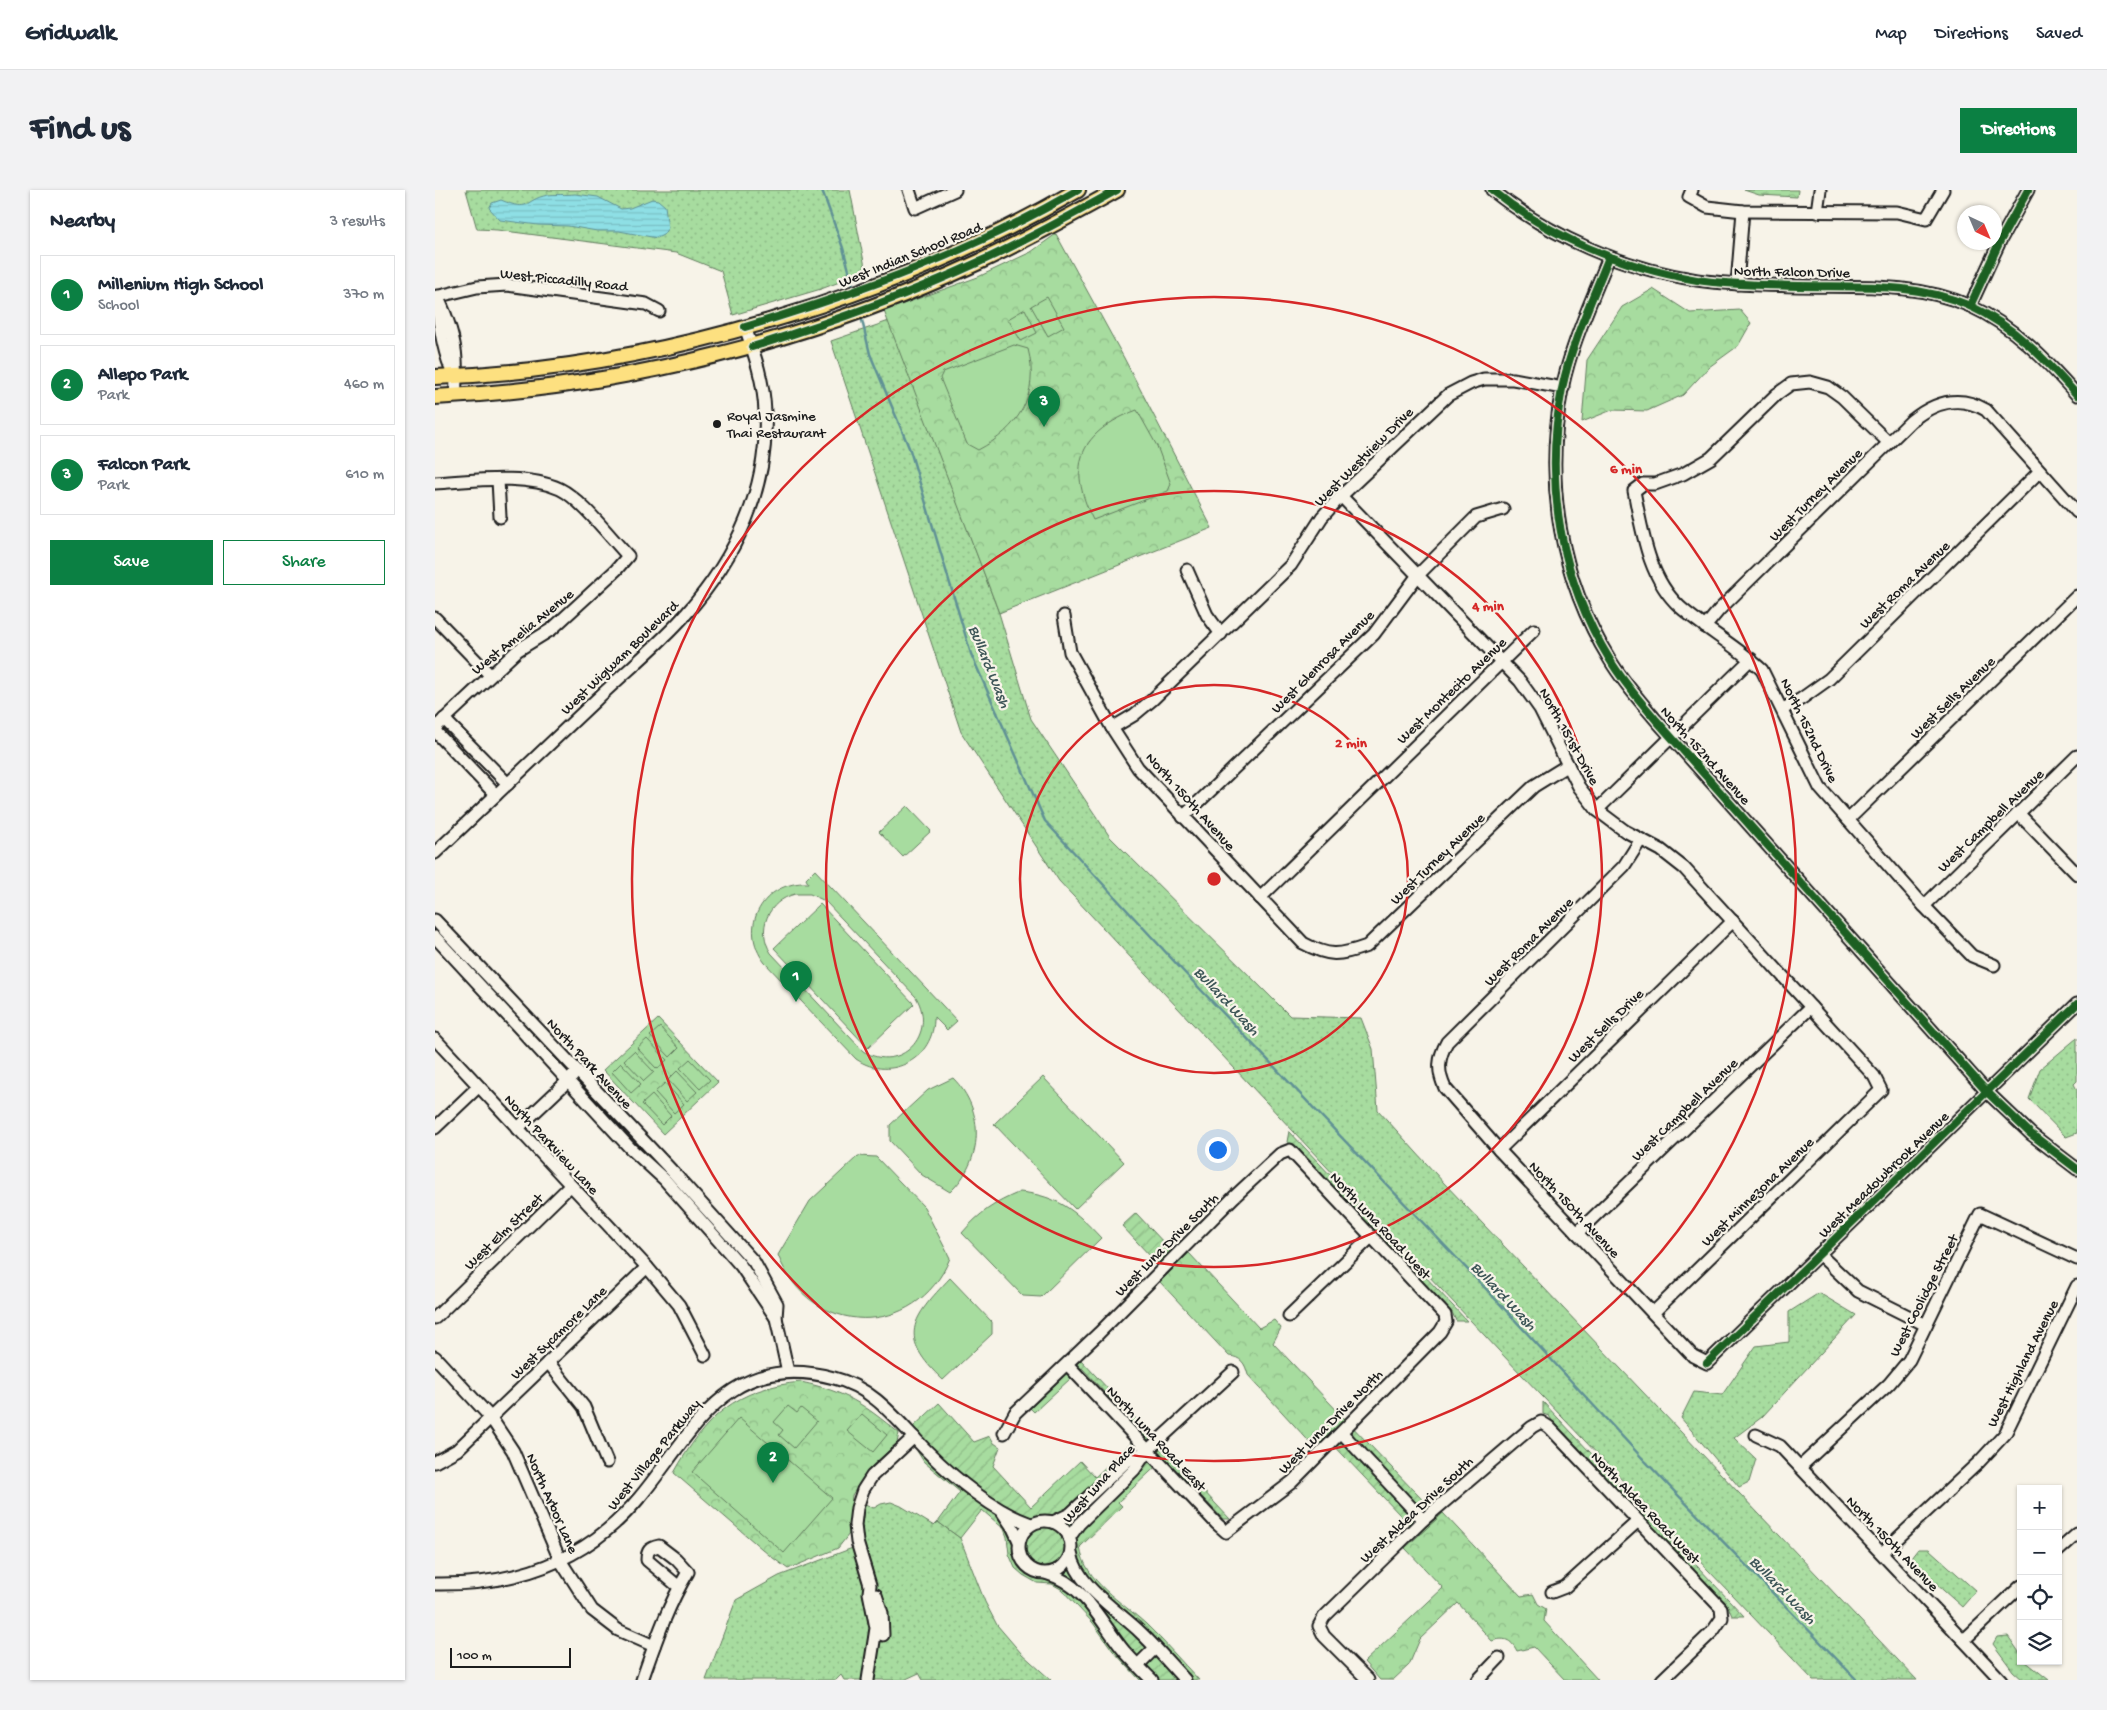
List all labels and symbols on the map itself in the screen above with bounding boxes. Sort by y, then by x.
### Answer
north arrow [1957,205,2002,250]
street label: West Indian School Road [837,218,986,293]
street label: North Falcon Drive [1734,263,1850,283]
street label: West Piccadilly Road [499,265,630,297]
pin: 3 [1028,386,1060,427]
street label: West Westview Drive [1311,404,1418,511]
place label: Royal Jasmine Thai Restaurant [726,408,827,443]
marker: Royal Jasmine Thai Restaurant [711,418,723,430]
street label: West Turney Avenue [1766,445,1867,546]
text: 6 min [1610,461,1643,479]
street label: West Roma Avenue [1856,537,1955,633]
street label: West Amelia Avenue [468,586,578,679]
street label: West Wigwam Boulevard [558,597,684,719]
text: 4 min [1471,598,1505,616]
street label: West Glenrosa Avenue [1268,607,1379,718]
water label: Bullard Wash [963,623,1013,712]
street label: West Montecito Avenue [1394,634,1511,749]
street label: West Sells Avenue [1907,653,2000,744]
street label: North 152nd Drive [1775,676,1841,786]
street label: North 151st Drive [1534,685,1603,789]
street label: North 152nd Avenue [1656,703,1754,810]
text: 2 min [1335,735,1368,753]
street label: North 150th Avenue [1141,750,1239,855]
street label: West Campbell Avenue [1934,766,2049,877]
street label: West Turney Avenue [1387,809,1490,909]
centre of rings [1205,870,1223,888]
street label: West Roma Avenue [1481,894,1578,991]
pin: 1 [780,961,812,1002]
water label: Bullard Wash [1189,964,1262,1041]
street label: West Sells Drive [1565,985,1648,1067]
street label: North Park Avenue [542,1015,635,1114]
street label: West Campbell Avenue [1628,1055,1743,1166]
street label: North Parkview Lane [499,1091,602,1199]
street label: West Meadowbrook Avenue [1815,1108,1954,1243]
street label: West Minnezona Avenue [1698,1134,1819,1251]
your location [1205,1137,1231,1163]
street label: North 150th Avenue [1524,1158,1623,1263]
street label: North Luna Road West [1325,1169,1435,1285]
street label: West Elm Street [461,1189,549,1275]
street label: West Luna Drive South [1112,1190,1223,1301]
street label: West Coolidge Street [1886,1230,1964,1360]
water label: Bullard Wash [1466,1259,1539,1336]
street label: West Sycamore Lane [507,1283,612,1384]
street label: West Highland Avenue [1984,1297,2064,1431]
street label: West Luna Drive North [1275,1366,1387,1478]
street label: North Luna Road East [1102,1383,1210,1497]
street label: West Village Parkway [604,1396,705,1515]
street label: West Luna Place [1059,1441,1140,1528]
pin: 2 [757,1442,789,1483]
street label: North Aldea Road West [1586,1448,1704,1570]
street label: North Arbor Lane [521,1451,581,1557]
street label: West Aldea Drive South [1357,1453,1478,1568]
street label: North 150th Avenue [1841,1493,1942,1596]
water label: Bullard Wash [1744,1553,1819,1630]
scale bar [450,1645,571,1668]

